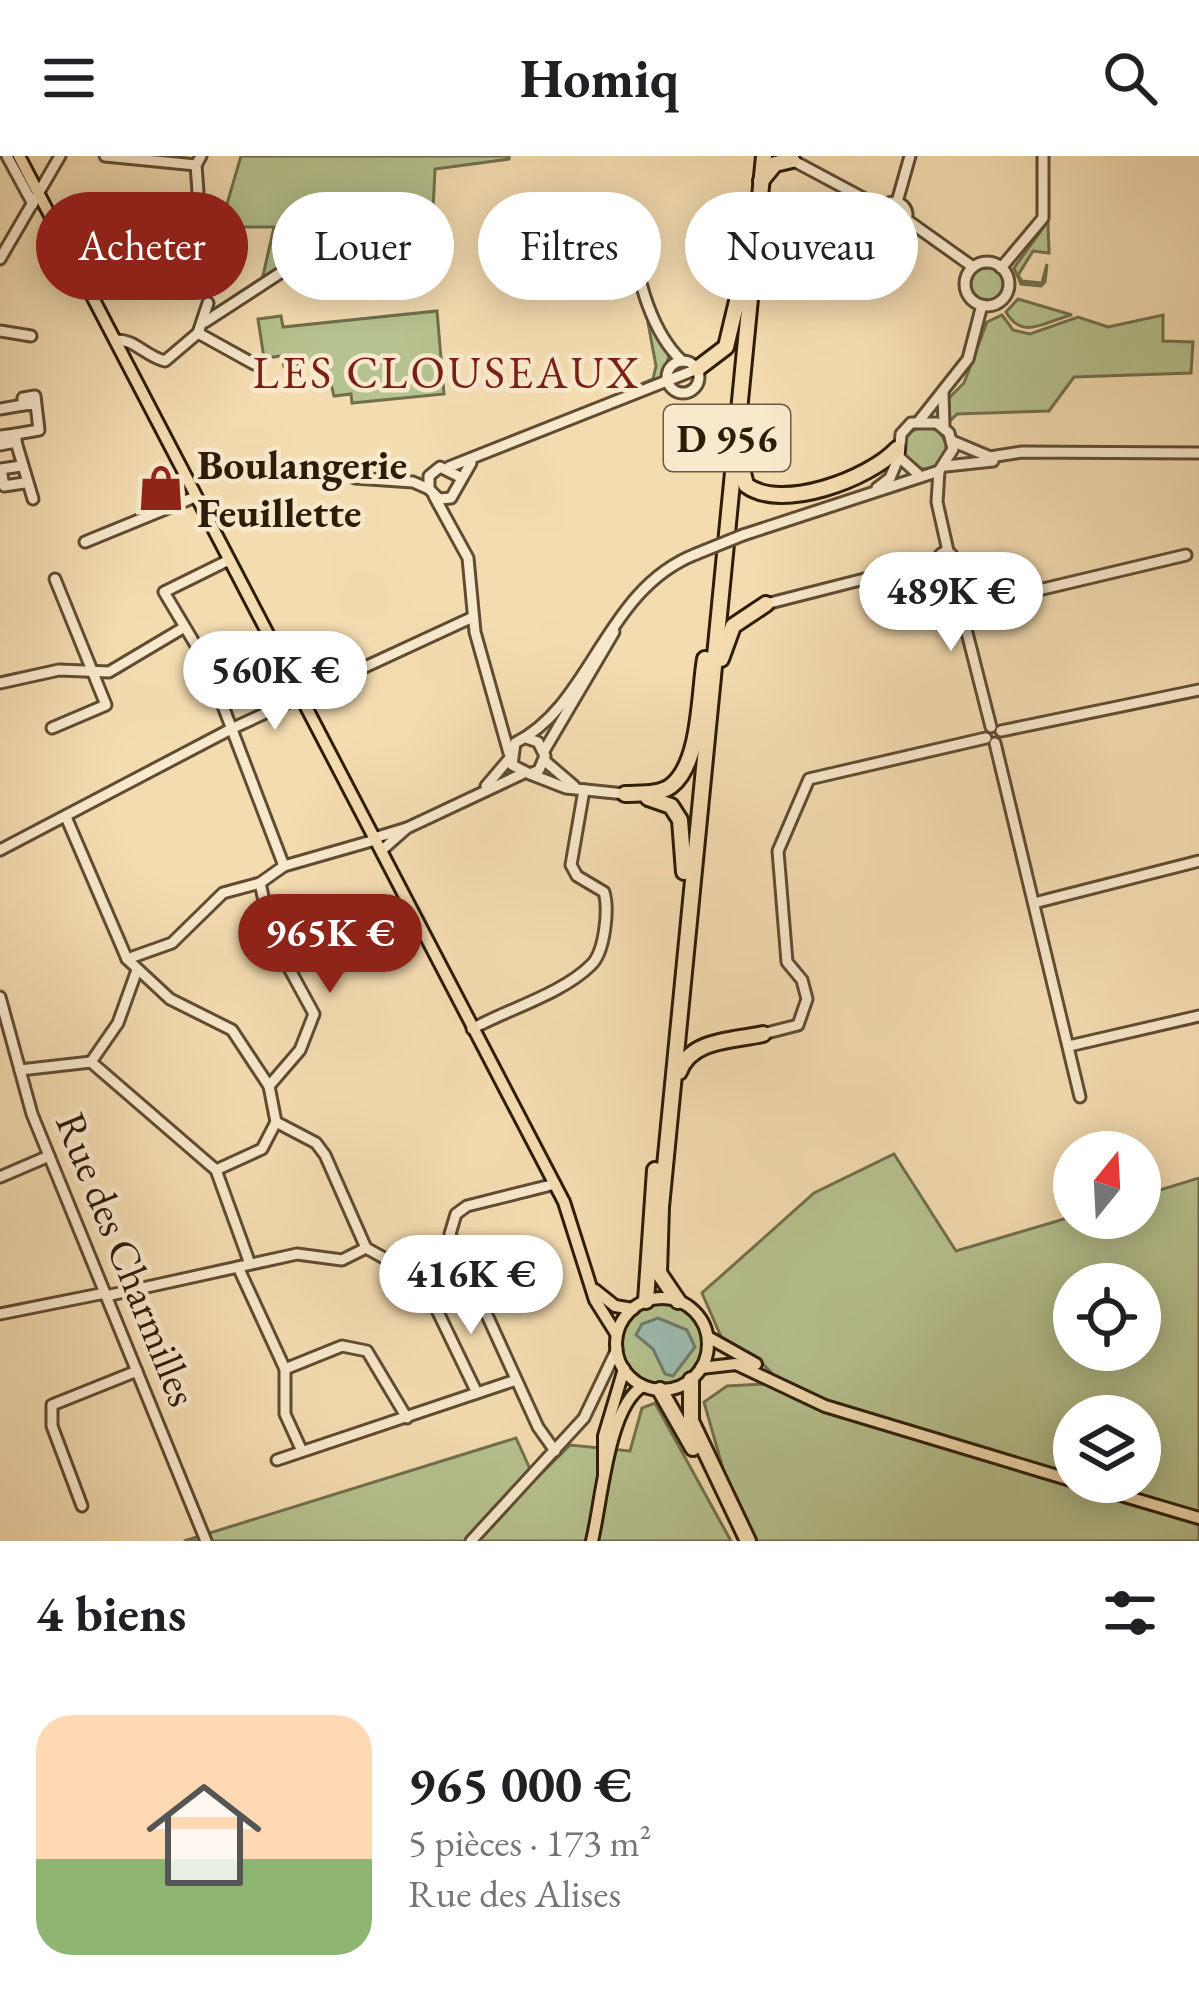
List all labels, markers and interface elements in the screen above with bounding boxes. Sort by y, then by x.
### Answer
text: Homiq [520,43,679,113]
icon: menu [36,45,102,111]
icon: search [1097,45,1163,111]
chip: Acheter [36,192,248,300]
chip: Louer [272,192,454,300]
chip: Filtres [478,192,661,300]
chip: Nouveau [685,192,918,300]
district label: LES CLOUSEAUX [253,343,641,401]
road number: D 956 [664,405,790,471]
place label: Boulangerie Feuillette [197,437,407,540]
shop icon: Boulangerie Feuillette [136,463,186,513]
pin: 489K € [853,552,1049,654]
text: 489K € [886,565,1016,616]
pin: 560K € [177,631,373,733]
text: 560K € [210,644,340,695]
pin: 965K € [232,894,428,996]
text: 965K € [265,907,395,958]
street label: Rue des Charmilles [43,1104,211,1414]
north arrow [1053,1131,1161,1239]
map controls [1053,1131,1161,1503]
pin: 416K € [373,1235,569,1337]
text: 416K € [406,1248,536,1299]
button: locate [1053,1263,1161,1371]
button: layers [1053,1395,1161,1503]
text: 4 biens [36,1580,186,1646]
icon: filters [1097,1580,1163,1646]
text: 965 000 € [408,1751,632,1817]
icon: home [132,1763,276,1907]
text: 5 pièces · 173 m² [408,1817,651,1868]
text: Rue des Alises [408,1868,621,1919]

